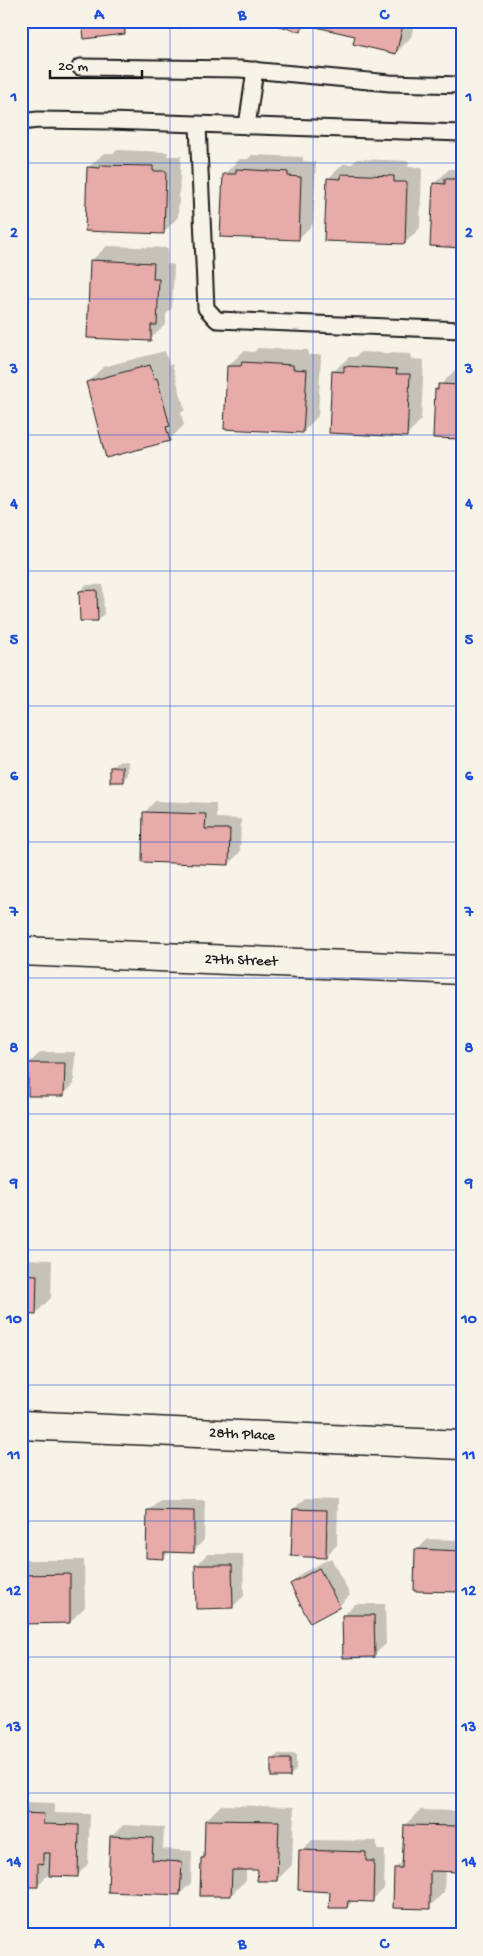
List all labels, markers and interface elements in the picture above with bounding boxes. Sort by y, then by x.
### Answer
text: A [93,7,105,26]
text: B [237,7,247,26]
text: C [379,7,390,26]
scale bar [50,48,142,80]
text: 20 m [58,58,88,76]
text: 1 [10,89,17,108]
text: 1 [465,89,472,108]
text: 2 [10,225,18,244]
text: 2 [465,225,473,244]
text: 3 [9,361,18,380]
text: 3 [464,361,473,380]
text: 4 [9,496,18,515]
text: 4 [464,496,473,515]
text: 5 [10,632,19,651]
text: 5 [465,632,474,651]
text: 6 [10,768,19,787]
text: 6 [465,768,474,787]
text: 7 [9,904,19,923]
text: 7 [464,904,474,923]
street label: 27th Street [204,951,280,971]
text: 8 [10,1040,19,1059]
text: 8 [465,1040,474,1059]
text: 9 [9,1175,18,1194]
text: 9 [464,1175,473,1194]
text: 10 [5,1311,22,1330]
text: 10 [460,1311,477,1330]
street label: 28th Place [209,1424,276,1446]
text: 11 [7,1447,20,1466]
text: 11 [462,1447,475,1466]
text: 12 [6,1583,21,1602]
text: 12 [461,1583,476,1602]
text: 13 [6,1719,21,1738]
text: 13 [461,1719,476,1738]
text: 14 [6,1854,21,1873]
text: 14 [461,1854,476,1873]
text: A [93,1936,105,1955]
text: B [237,1936,247,1955]
text: C [379,1936,390,1955]

